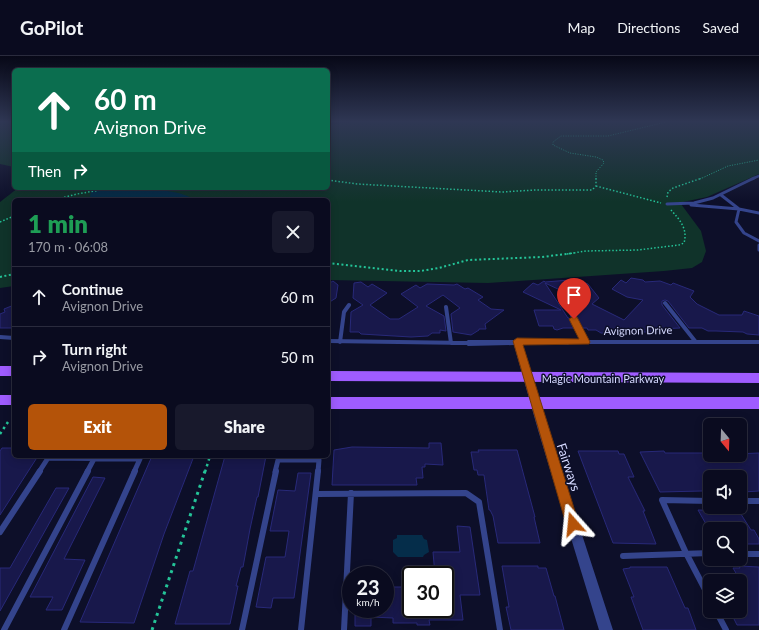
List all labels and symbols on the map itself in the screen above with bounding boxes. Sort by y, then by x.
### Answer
pin [557,278,591,319]
street label: Avignon Drive [604,323,673,337]
street label: Magic Mountain Parkway [542,372,665,385]
north arrow [703,418,747,462]
street label: Fairways [554,441,584,493]
position arrow [552,503,594,545]
speed limit sign: 30 [402,566,454,618]

